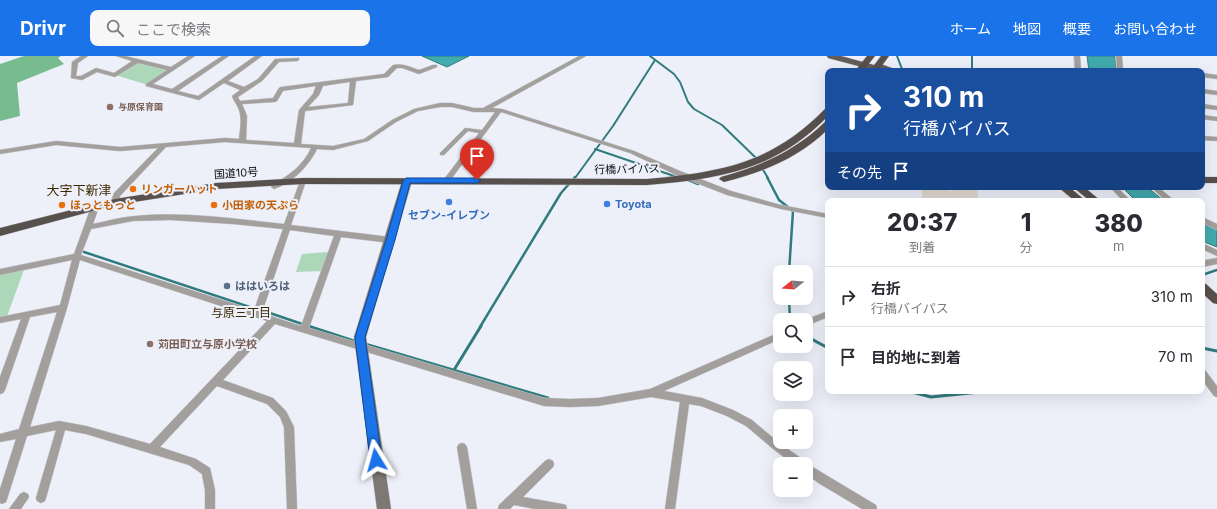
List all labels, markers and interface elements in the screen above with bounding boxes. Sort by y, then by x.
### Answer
search box [90,10,370,46]
text: Drivr [20,17,66,40]
icon: search [104,17,126,39]
text: ここで検索 [136,20,211,39]
text: ホーム [949,20,991,37]
text: 地図 [1013,20,1041,37]
text: 概要 [1063,20,1091,37]
text: お問い合わせ [1113,20,1197,37]
text: 310 m [903,80,984,114]
icon: right [837,84,889,136]
place label: 与原保育園 [118,101,163,112]
marker: 与原保育園 [105,102,115,112]
text: 行橋バイパス [903,118,1011,139]
pin [460,139,494,180]
icon: arrive [466,145,488,167]
icon: arrive [890,160,912,182]
street label: 行橋バイパス [594,161,660,177]
text: その先 [837,163,882,182]
street label: 国道10号 [213,164,259,182]
district label: 大字下新津 [46,182,112,198]
place label: リンガーハット [141,182,218,196]
marker: リンガーハット [128,184,138,194]
marker: セブン-イレブン [444,197,454,207]
place label: Toyota [615,197,652,211]
place label: ほっともっと [70,198,136,212]
place label: 小田家の天ぷら [222,198,299,212]
marker: Toyota [602,199,612,209]
marker: ほっともっと [57,200,67,210]
marker: 小田家の天ぷら [209,200,219,210]
place label: セブン-イレブン [408,208,490,222]
text: 20:37 [887,208,957,237]
text: 1 [1021,208,1031,237]
text: 380 [1095,209,1143,238]
text: m [1113,238,1124,254]
text: 到着 [909,239,935,255]
text: 分 [1019,239,1032,255]
north arrow [773,265,813,305]
map controls [773,265,813,497]
place label: ははいろは [235,279,290,293]
text: 右折 [871,279,901,298]
marker: ははいろは [222,281,232,291]
icon: right [837,286,859,308]
text: 310 m [1151,287,1193,306]
text: 行橋バイパス [871,300,949,316]
district label: 与原三丁目 [211,305,271,320]
button: search [773,313,813,353]
place label: 苅田町立与原小学校 [158,337,257,351]
marker: 苅田町立与原小学校 [145,339,155,349]
icon: arrive [837,346,859,368]
text: 70 m [1158,347,1193,366]
text: 目的地に到着 [871,348,961,367]
button: layers [773,361,813,401]
button: + [773,409,813,449]
position arrow [355,439,397,481]
button: − [773,457,813,497]

